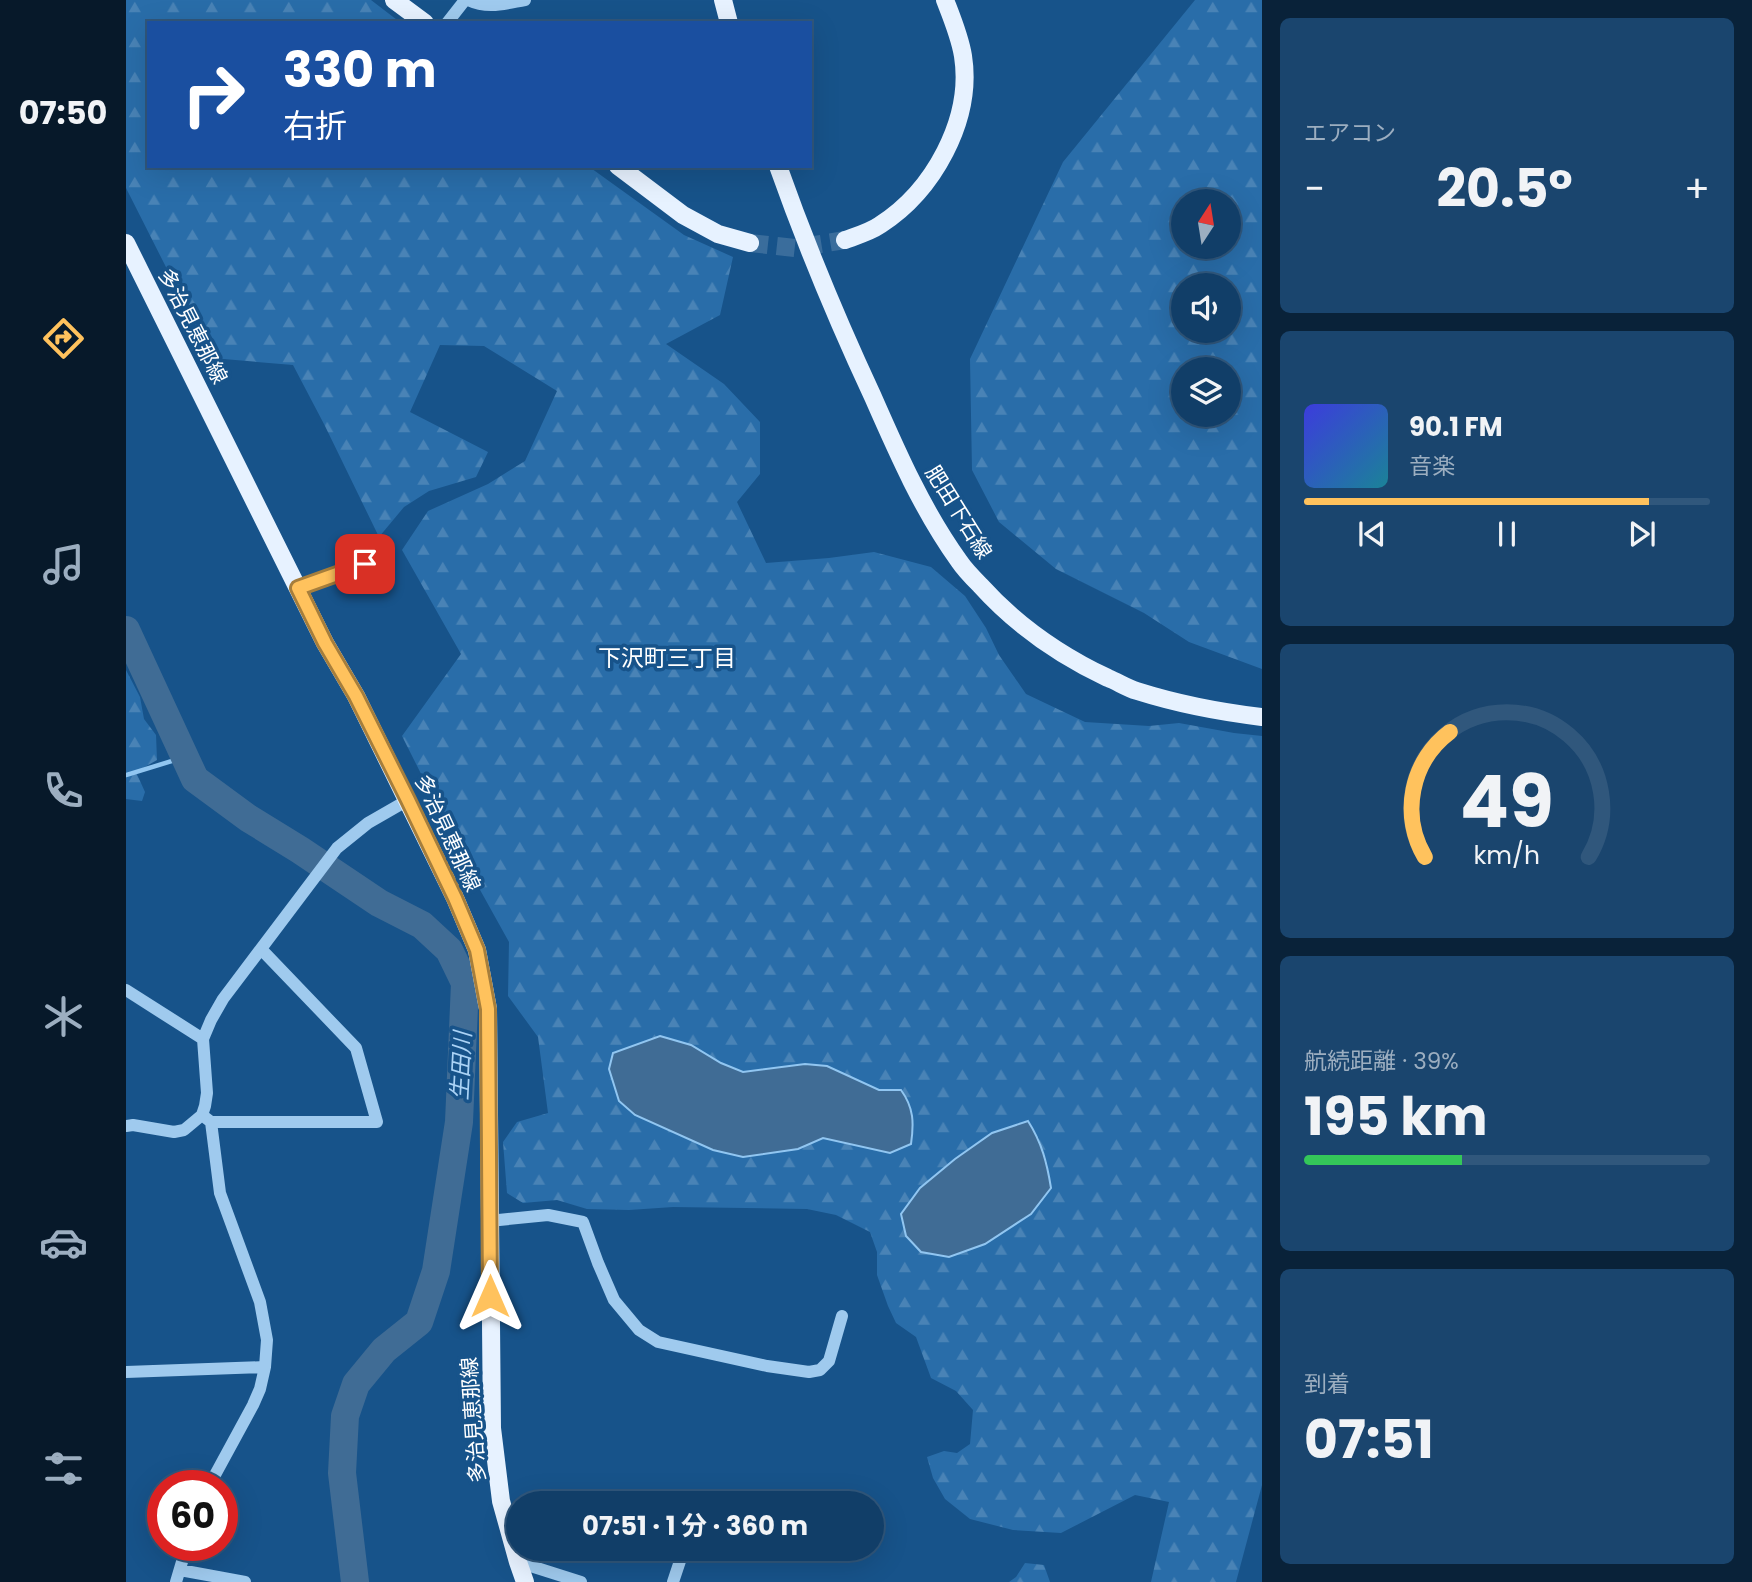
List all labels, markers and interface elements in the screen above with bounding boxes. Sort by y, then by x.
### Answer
text: 330 m [283,36,437,104]
icon: right [168,49,259,140]
text: 07:50 [19,90,107,135]
text: 右折 [283,103,347,148]
text: エアコン [1304,117,1396,149]
text: 20.5° [1436,152,1573,225]
text: − [1304,162,1325,215]
text: + [1684,162,1710,215]
north arrow [1171,189,1241,259]
map controls [1171,189,1241,427]
street label: 多治見恵那線 [151,263,235,389]
button: sound [1171,273,1241,343]
icon: directions [39,314,88,363]
button: layers [1171,357,1241,427]
text: 90.1 FM [1409,409,1503,445]
text: 音楽 [1409,450,1455,482]
street label: 肥田下石線 [919,460,999,564]
icon: previous [1353,515,1391,553]
icon: pause [1488,515,1526,553]
icon: next [1623,515,1661,553]
pin [335,534,395,594]
icon: music [39,540,88,589]
icon: arrive [346,545,384,583]
district label: 下沢町三丁目 [598,642,736,674]
text: 49 [1460,751,1554,852]
icon: phone [39,766,88,815]
street label: 多治見恵那線 [408,770,488,896]
text: km/h [1474,838,1540,873]
icon: climate [39,992,88,1041]
water label: 生田川 [443,1028,479,1101]
text: 航続距離 · 39% [1304,1045,1459,1077]
text: 195 km [1304,1080,1488,1153]
icon: car [39,1218,88,1267]
position arrow [453,1259,527,1333]
street label: 多治見恵那線 [454,1356,492,1484]
text: 到着 [1304,1368,1350,1400]
text: 07:51 [1304,1403,1434,1476]
icon: filters [39,1444,88,1493]
speed limit sign: 60 [147,1470,238,1561]
text: 07:51 · 1 分 · 360 m [582,1508,808,1544]

